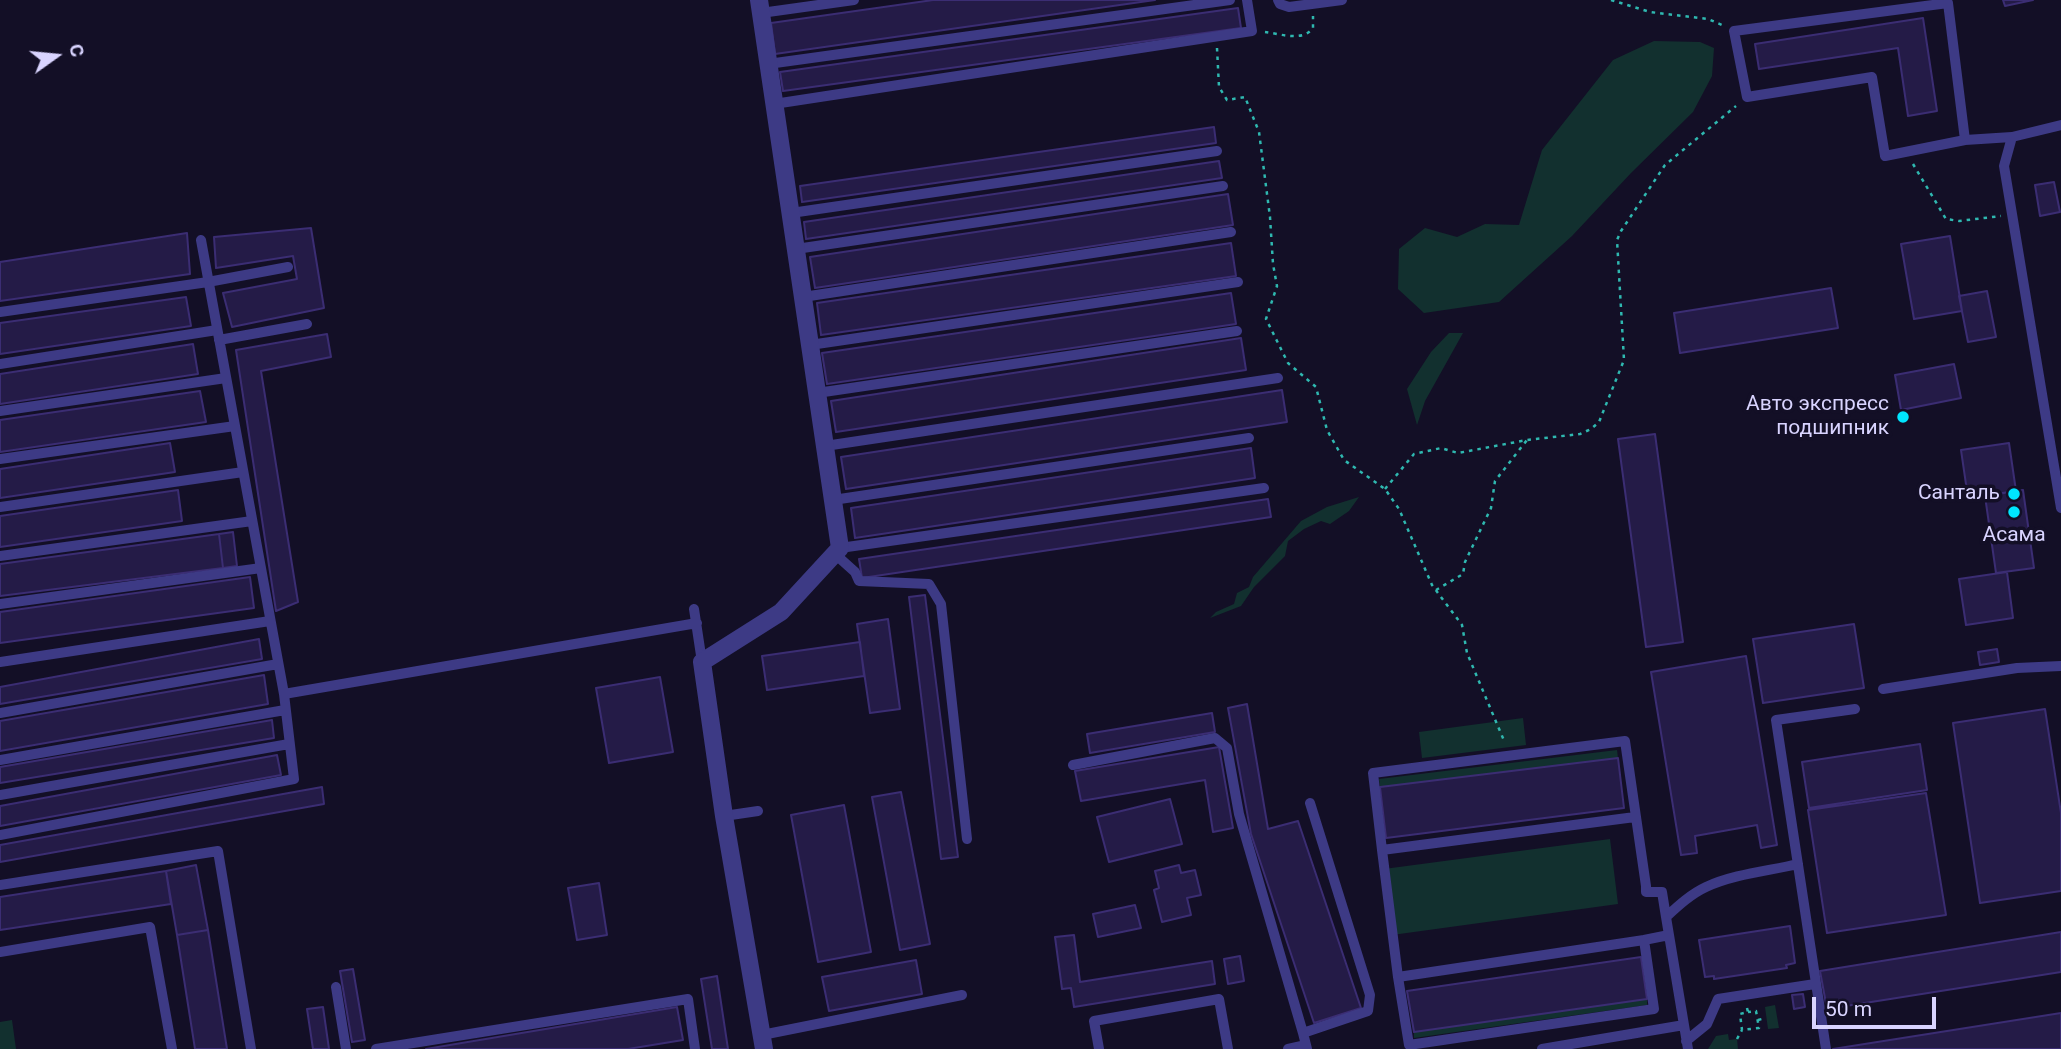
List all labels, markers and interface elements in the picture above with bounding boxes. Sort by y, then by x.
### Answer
north arrow [21,21,91,91]
text: С [64,41,89,59]
place label: Авто экспресс подшипник [1746,392,1889,442]
marker: Авто экспресс подшипник [1895,409,1911,425]
place label: Санталь [1918,481,2000,507]
marker: Санталь [2006,486,2022,502]
marker: Асама [2006,504,2022,520]
place label: Асама [1982,523,2046,549]
scale bar [1816,982,1940,1026]
text: 50 m [1825,997,1872,1021]

